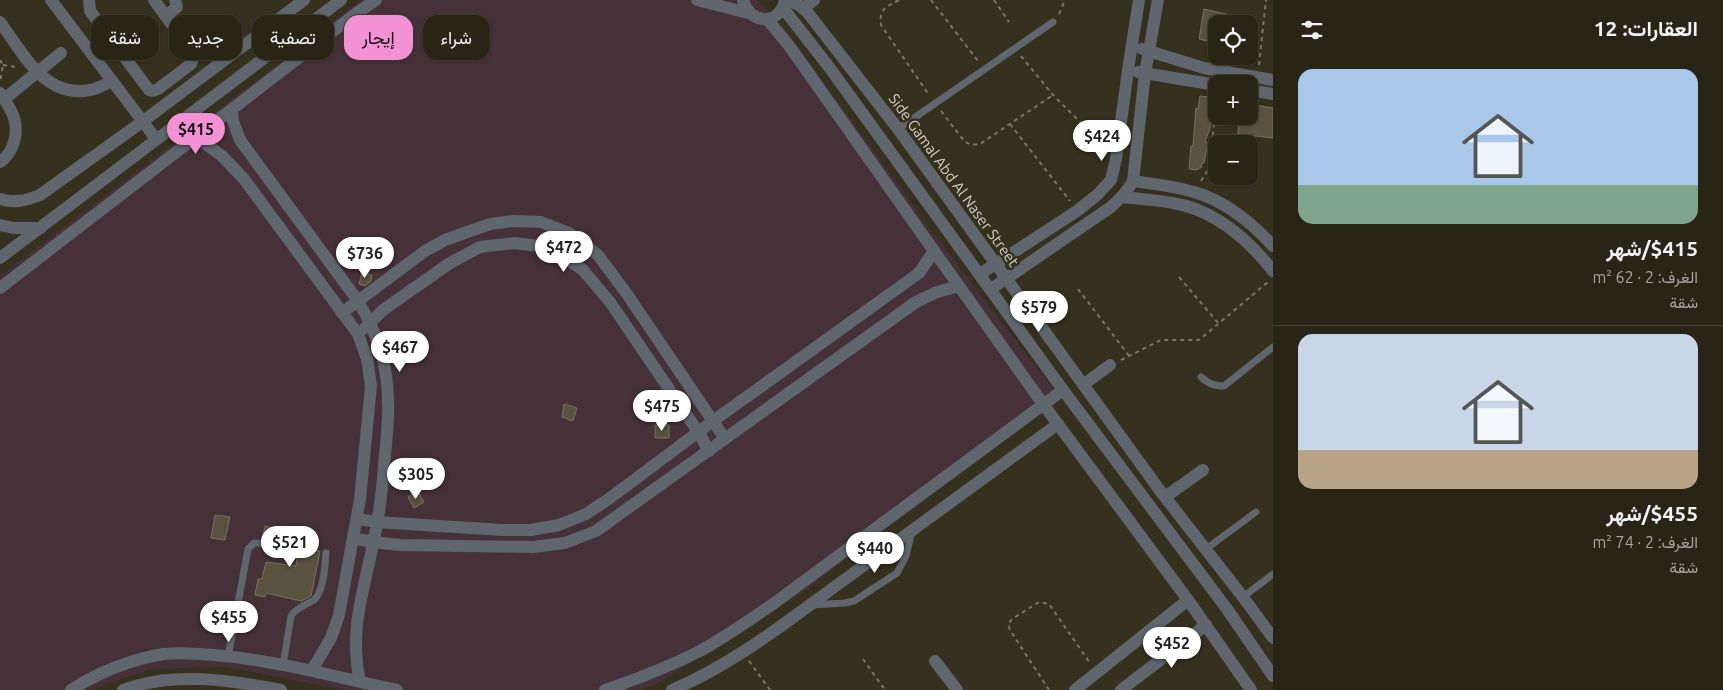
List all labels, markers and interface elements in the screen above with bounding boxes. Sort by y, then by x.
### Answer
chip: شقة [91,15,159,60]
chip: جديد [169,15,242,60]
chip: تصفية [252,15,334,60]
chip: إيجار [344,15,413,60]
chip: شراء [423,15,490,60]
map controls [1208,15,1258,185]
button: locate [1208,15,1258,65]
icon: filters [1298,16,1326,44]
text: العقارات: 12 [1594,16,1698,40]
button: + [1208,75,1258,125]
street label: Side Gamal Abd Al Naser Street [885,90,1023,270]
icon: home [1453,101,1543,191]
pin: $415 [166,112,226,155]
text: $415 [178,120,214,138]
pin: $424 [1072,120,1132,162]
text: $424 [1084,127,1120,145]
button: − [1208,135,1258,185]
pin: $472 [534,230,594,273]
pin: $736 [335,236,395,279]
text: $415/شهر [1606,236,1698,260]
text: $472 [546,238,582,256]
text: $736 [347,244,383,262]
text: الغرف: 2 · 62 m² [1592,268,1698,286]
pin: $579 [1009,290,1069,333]
text: شقة [1669,293,1698,311]
text: $579 [1021,298,1057,316]
pin: $467 [370,330,430,373]
text: $467 [382,338,418,356]
icon: home [1453,367,1543,457]
pin: $475 [632,390,692,432]
text: $475 [644,397,680,415]
pin: $305 [386,458,446,500]
text: $305 [398,465,434,483]
text: $455/شهر [1606,501,1698,525]
pin: $521 [260,526,320,568]
pin: $440 [845,532,905,574]
text: $521 [272,533,308,551]
text: الغرف: 2 · 74 m² [1592,533,1698,551]
text: $440 [857,539,893,557]
text: شقة [1669,558,1698,576]
pin: $455 [199,600,259,643]
text: $455 [211,608,247,626]
pin: $452 [1142,626,1202,669]
text: $452 [1154,634,1190,652]

